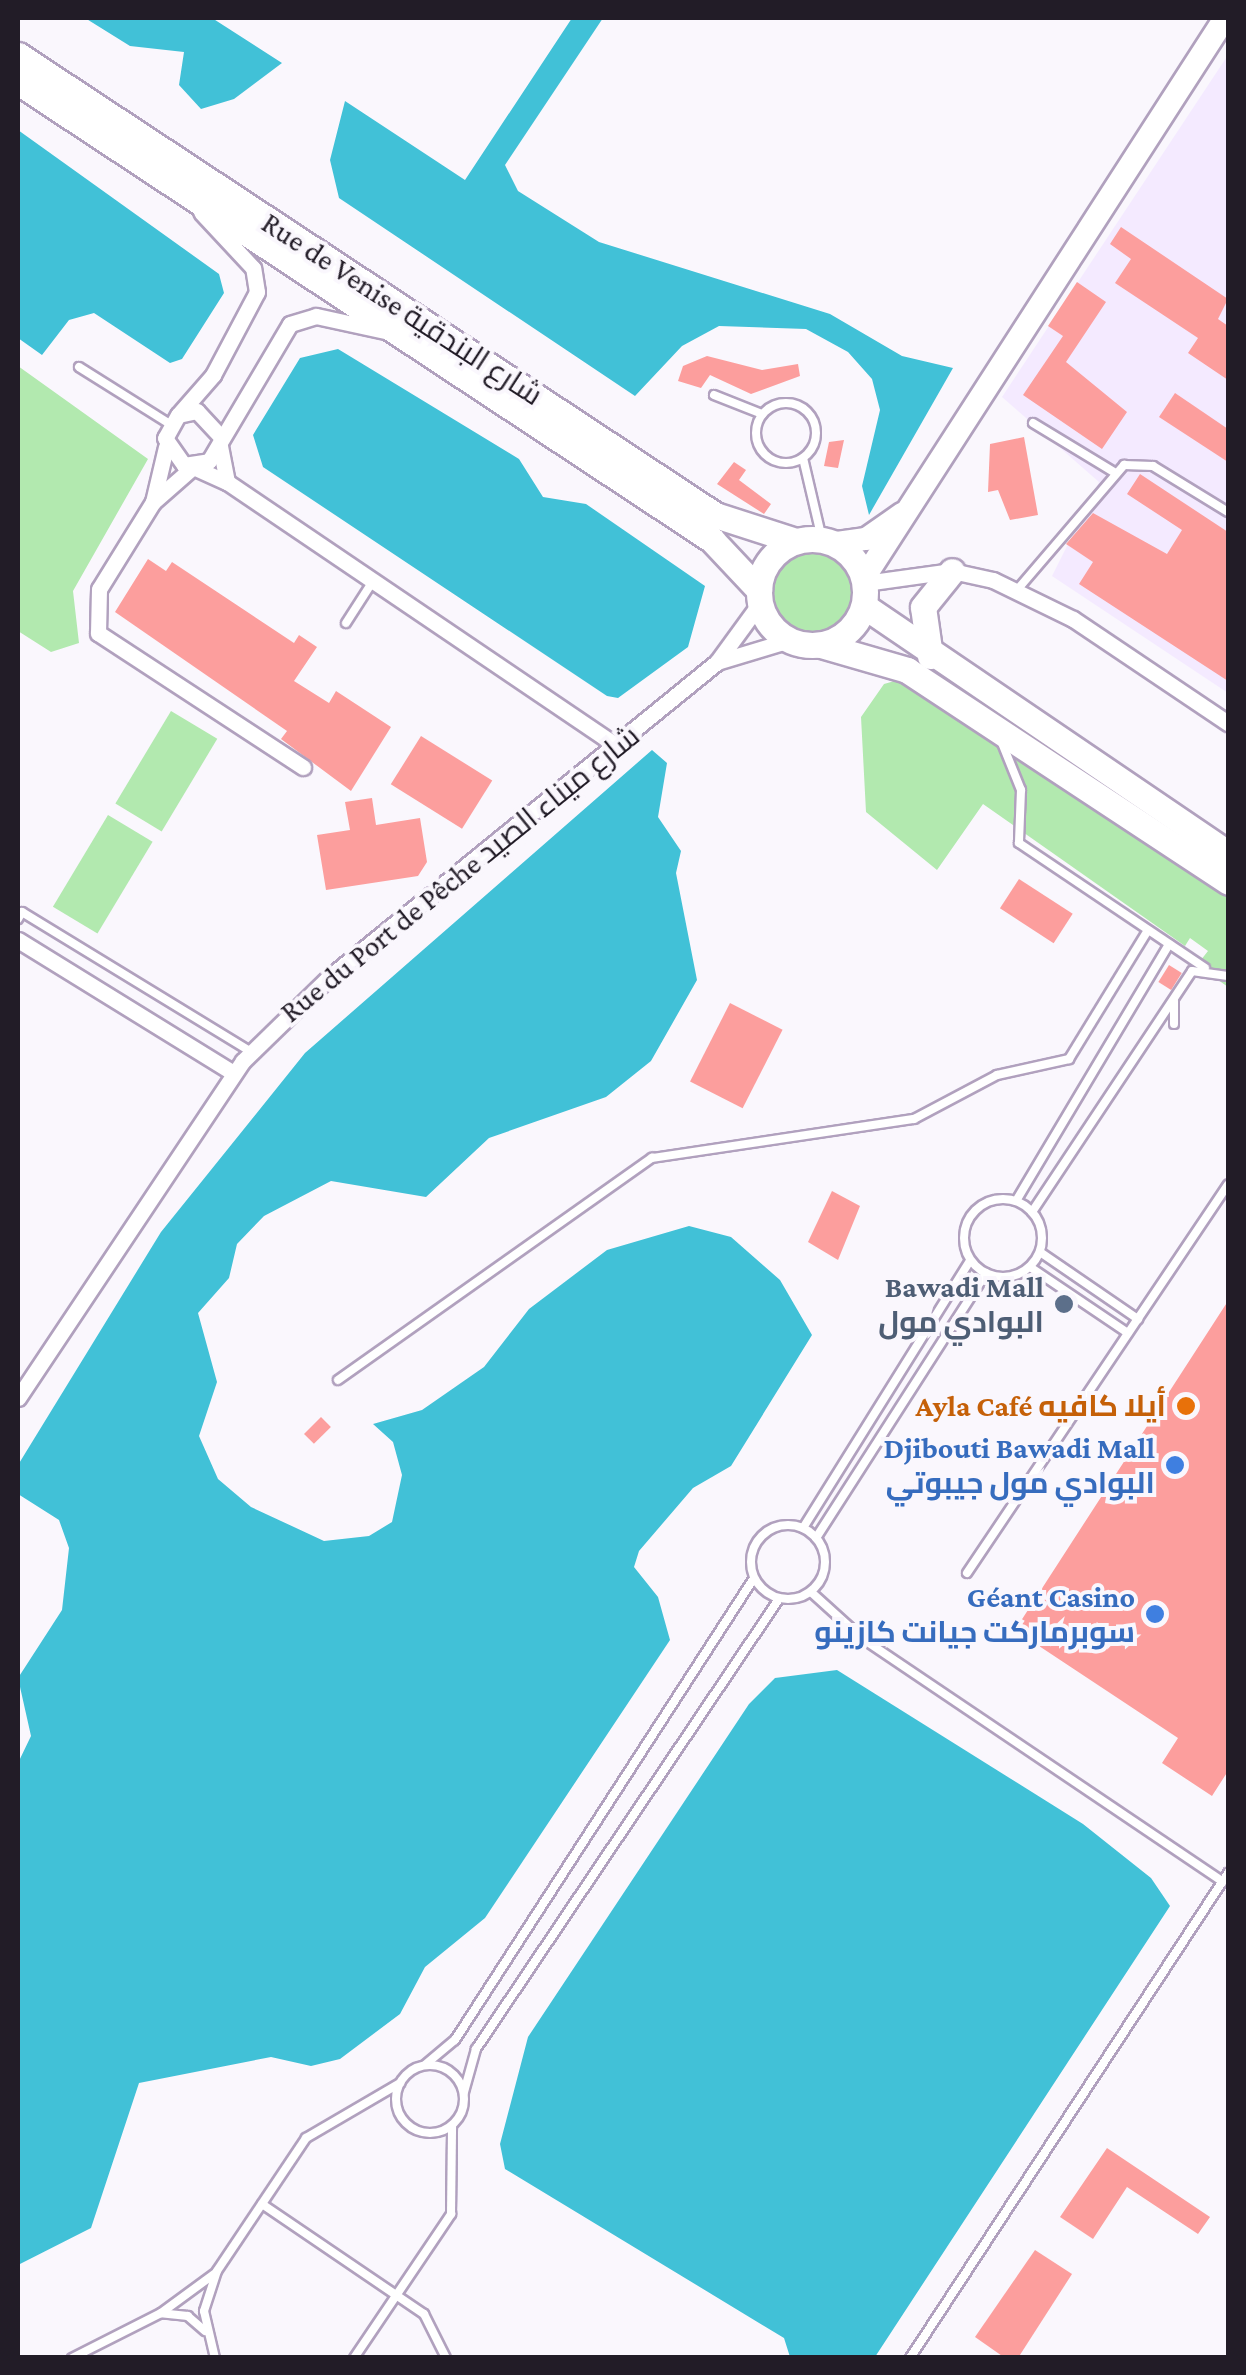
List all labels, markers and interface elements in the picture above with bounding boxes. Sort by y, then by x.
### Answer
street label: Rue de Venise شارع البندقية [255,205,549,413]
street label: Rue du Port de Pêche شارع ميناء الصيد [273,718,647,1030]
place label: Bawadi Mall البوادي مول [878,1269,1044,1340]
marker: Bawadi Mall البوادي مول [1053,1293,1075,1315]
place label: Ayla Café أيلا كافيه [916,1388,1166,1424]
marker: Ayla Café أيلا كافيه [1175,1395,1197,1417]
place label: Djibouti Bawadi Mall البوادي مول جيبوتي [884,1430,1155,1500]
marker: Djibouti Bawadi Mall البوادي مول جيبوتي [1164,1454,1186,1476]
place label: Géant Casino سوبرماركت جيانت كازينو [814,1579,1135,1650]
marker: Géant Casino سوبرماركت جيانت كازينو [1144,1603,1166,1625]

